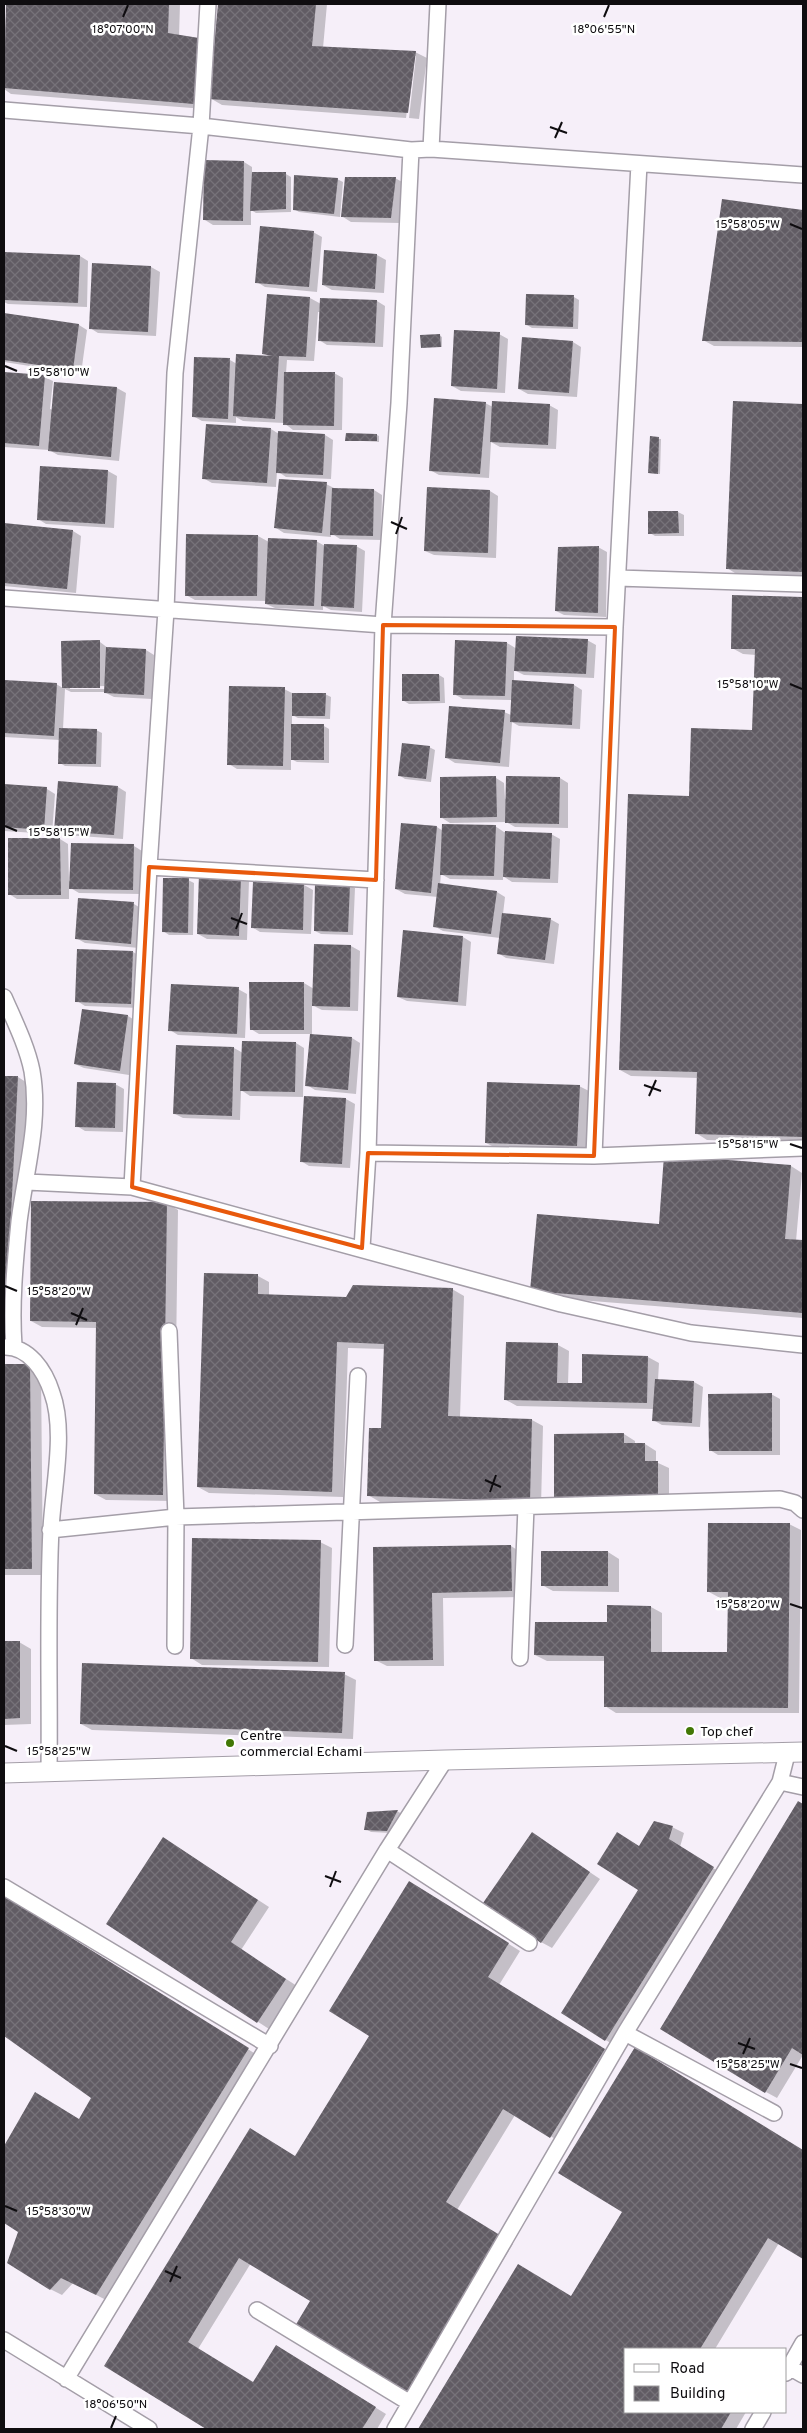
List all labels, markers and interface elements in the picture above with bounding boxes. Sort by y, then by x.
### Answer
text: 18°07'00"N [92,22,154,38]
text: 18°06'55"N [573,22,635,38]
text: 15°58'05"W [716,217,780,233]
text: 15°58'10"W [28,365,90,381]
text: 15°58'10"W [717,677,779,693]
text: 15°58'15"W [28,825,90,841]
text: 15°58'15"W [717,1137,779,1153]
text: 15°58'20"W [27,1284,91,1300]
text: 15°58'20"W [716,1597,780,1613]
place label: Top chef [700,1724,753,1741]
marker: Top chef [684,1725,696,1737]
place label: Centre commercial Echami [240,1728,362,1761]
marker: Centre commercial Echami [224,1737,236,1749]
text: 15°58'25"W [27,1744,91,1760]
text: 15°58'25"W [716,2057,780,2073]
text: 15°58'30"W [27,2204,91,2220]
legend [624,2348,787,2413]
text: Road [670,2360,705,2379]
text: Building [670,2385,725,2404]
text: 18°06'50"N [85,2397,147,2413]

